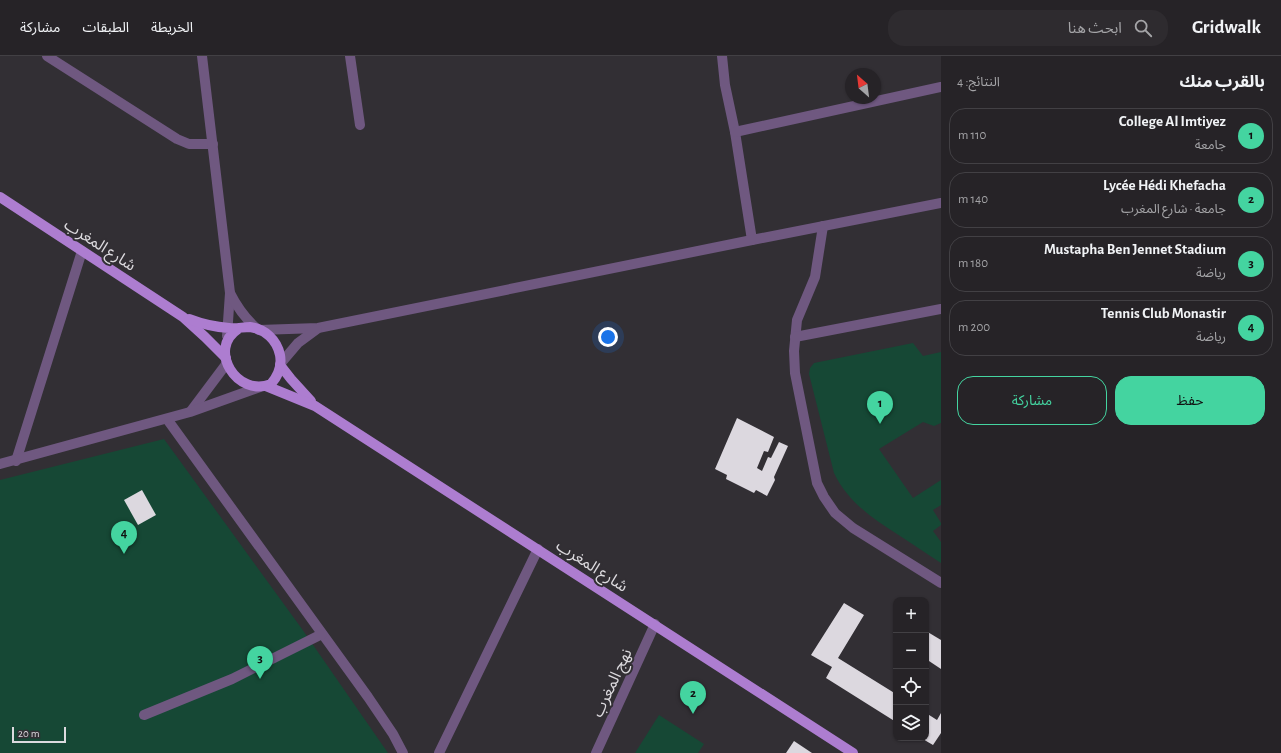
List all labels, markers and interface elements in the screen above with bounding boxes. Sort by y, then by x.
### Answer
search box [888,10,1168,46]
icon: search [1132,17,1154,39]
text: Gridwalk [1192,18,1261,37]
text: مشاركة [20,21,60,35]
text: الطبقات [82,21,129,35]
text: الخريطة [151,21,193,35]
text: ابحث هنا [1068,21,1122,36]
north arrow [845,68,881,104]
text: بالقرب منك [1180,73,1265,90]
text: النتائج: 4 [957,76,1000,89]
text: College Al Imtiyez [1119,114,1226,129]
text: 110 m [958,129,986,142]
text: 1 [1249,129,1253,142]
text: جامعة [1195,139,1226,152]
text: Lycée Hédi Khefacha [1103,178,1226,193]
text: 140 m [958,193,988,206]
text: 2 [1248,193,1254,206]
text: جامعة · شارع المغرب [1121,203,1226,216]
street label: شارع المغرب [59,216,139,277]
text: Mustapha Ben Jennet Stadium [1044,242,1226,257]
text: 180 m [958,257,988,270]
text: 3 [1248,257,1254,270]
text: رياضة [1196,267,1226,280]
text: Tennis Club Monastir [1101,306,1226,321]
text: 200 m [958,321,990,334]
text: 4 [1248,321,1254,334]
your location [598,327,618,347]
text: رياضة [1196,331,1226,344]
button: مشاركة [957,376,1107,425]
button: حفظ [1115,376,1265,425]
pin: 1 [867,391,893,424]
pin: 4 [111,521,137,554]
street label: شارع المغرب [551,537,631,598]
map controls [893,597,929,741]
button: + [893,597,929,633]
button: − [893,633,929,669]
pin: 3 [247,646,273,679]
street label: نهج المغرب [589,646,638,721]
button: locate [893,669,929,705]
pin: 2 [680,681,706,714]
button: layers [893,705,929,741]
scale bar [12,725,66,744]
text: 20 m [18,728,39,739]

